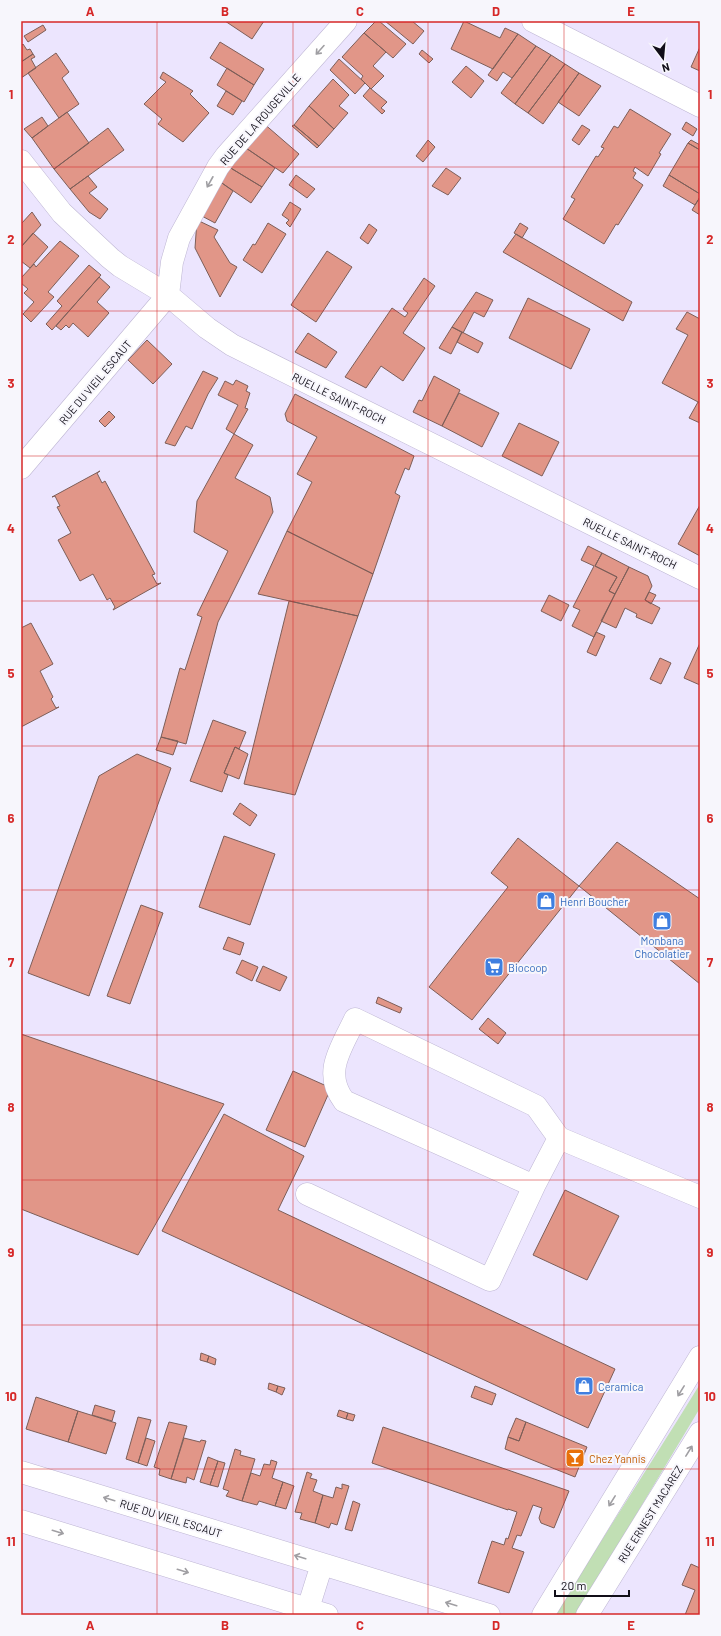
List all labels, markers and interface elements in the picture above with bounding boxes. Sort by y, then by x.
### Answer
text: A [86,3,95,19]
text: B [221,3,229,19]
text: C [356,3,364,19]
text: D [492,3,500,19]
text: E [627,3,635,19]
north arrow [643,38,683,78]
one-way arrow [315,45,324,55]
text: N [661,61,671,75]
street label: RUE DE LA ROUGEVILLE [217,71,303,167]
text: 1 [9,86,13,102]
text: 1 [708,86,712,102]
one-way arrow [206,176,213,188]
text: 2 [7,231,15,247]
text: 2 [706,231,714,247]
street label: RUE DU VIEIL ESCAUT [56,337,134,427]
street label: RUELLE SAINT-ROCH [290,370,388,426]
text: 3 [7,375,15,391]
text: 3 [706,375,714,391]
street label: RUELLE SAINT-ROCH [581,515,679,571]
text: 4 [7,520,15,536]
text: 4 [706,520,714,536]
text: 5 [7,665,15,681]
text: 5 [706,665,714,681]
text: 6 [8,810,15,826]
text: 6 [707,810,714,826]
shop icon: Henri Boucher [535,890,557,912]
place label: Henri Boucher [560,895,628,908]
shop icon: Monbana Chocolatier [651,910,673,932]
place label: Monbana Chocolatier [635,934,690,960]
text: 7 [8,954,15,970]
text: 7 [707,954,714,970]
supermarket icon: Biocoop [483,956,505,978]
place label: Biocoop [508,961,547,974]
text: 8 [7,1099,15,1115]
text: 8 [706,1099,714,1115]
text: 9 [8,1244,15,1260]
text: 9 [707,1244,714,1260]
shop icon: Ceramica [573,1375,595,1397]
place label: Ceramica [598,1380,643,1393]
one-way arrow [676,1385,684,1397]
text: 10 [5,1388,17,1404]
text: 10 [704,1388,716,1404]
one-way arrow [685,1445,693,1457]
bar icon: Chez Yannis [564,1447,586,1469]
place label: Chez Yannis [589,1452,646,1465]
street label: RUE ERNEST MACAREZ [615,1463,685,1565]
one-way arrow [103,1495,116,1502]
one-way arrow [608,1495,616,1506]
street label: RUE DU VIEIL ESCAUT [118,1496,224,1540]
one-way arrow [52,1529,65,1536]
text: 11 [6,1533,16,1549]
text: 11 [705,1533,715,1549]
one-way arrow [294,1553,306,1561]
one-way arrow [176,1567,188,1575]
scale bar [555,1572,629,1598]
text: 20 m [561,1578,587,1592]
one-way arrow [445,1600,458,1607]
text: A [86,1617,95,1633]
text: B [221,1617,229,1633]
text: C [356,1617,364,1633]
text: D [492,1617,500,1633]
text: E [627,1617,635,1633]

